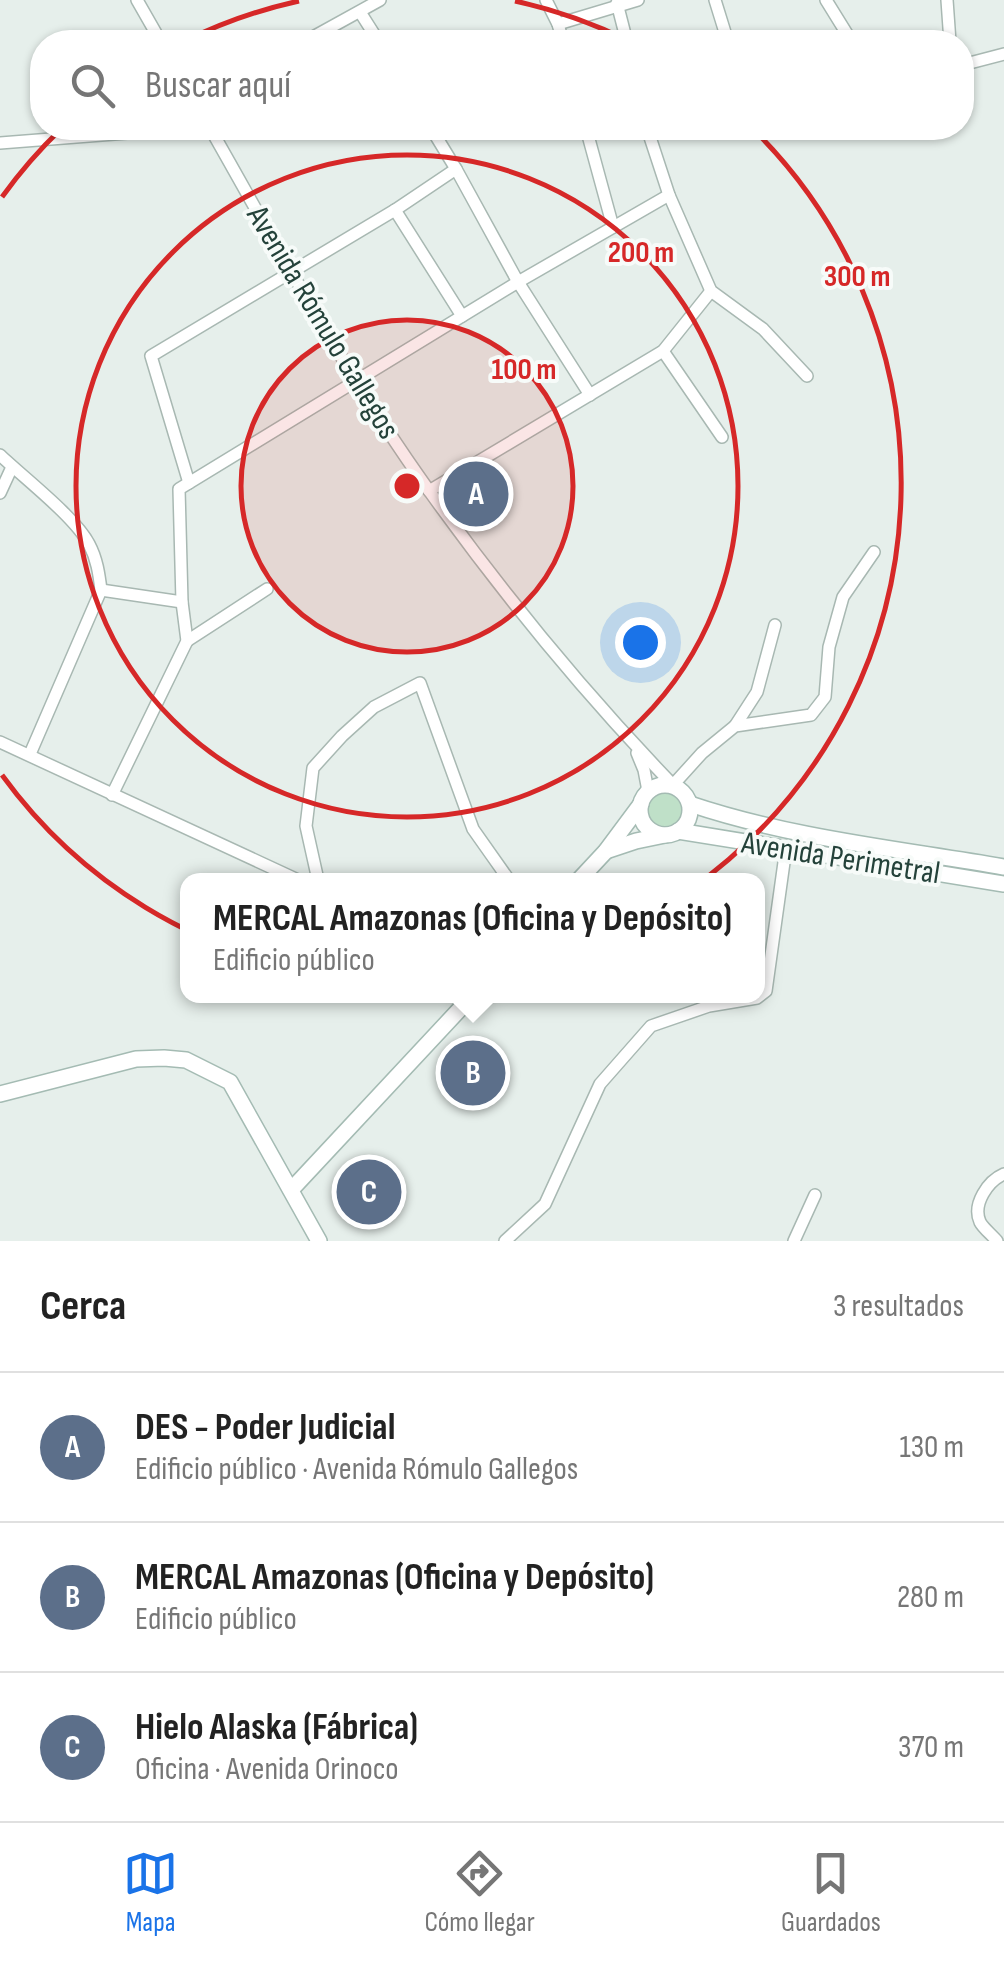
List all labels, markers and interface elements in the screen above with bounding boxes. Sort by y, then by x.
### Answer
search box [30,30,974,140]
icon: search [65,58,120,113]
text: Buscar aquí [145,63,291,108]
street label: Avenida Rómulo Gallegos [237,198,408,446]
text: 200 m [608,235,674,271]
text: 300 m [824,259,890,295]
text: 100 m [492,352,556,388]
pin: A [444,456,508,532]
centre of rings [389,468,425,504]
your location [615,617,666,668]
street label: Avenida Perimetral [738,823,943,893]
popup [180,873,765,1003]
text: MERCAL Amazonas (Oficina y Depósito) [213,896,732,941]
text: Edificio público [213,941,375,980]
pin: B [440,1036,506,1110]
pin: C [336,1154,402,1230]
text: Cerca [40,1281,126,1332]
text: 3 resultados [833,1287,964,1326]
text: DES - Poder Judicial [135,1405,395,1450]
text: A [65,1428,80,1467]
text: 130 m [899,1428,964,1467]
text: Edificio público · Avenida Rómulo Gallegos [135,1450,578,1489]
text: MERCAL Amazonas (Oficina y Depósito) [135,1555,654,1600]
text: B [65,1578,80,1617]
text: 280 m [897,1578,964,1617]
text: Edificio público [135,1600,297,1639]
text: Hielo Alaska (Fábrica) [135,1705,418,1750]
text: C [64,1728,81,1767]
text: 370 m [898,1728,964,1767]
text: Oficina · Avenida Orinoco [135,1750,399,1789]
tab: Mapa [123,1846,178,1939]
tab: Cómo llegar [424,1846,535,1939]
tab: Guardados [781,1846,881,1939]

